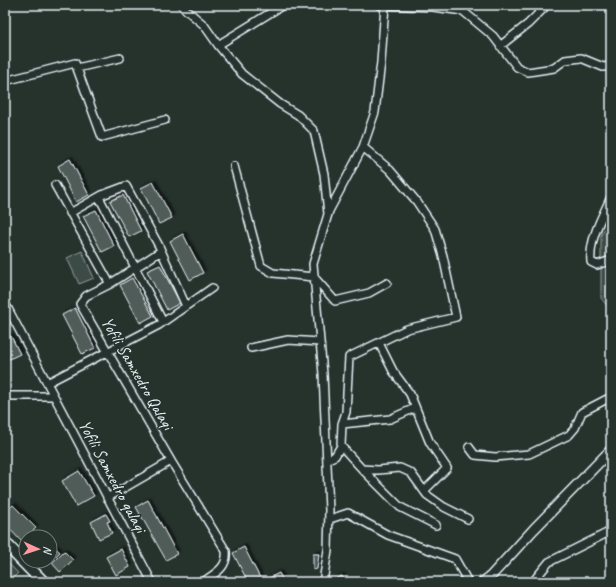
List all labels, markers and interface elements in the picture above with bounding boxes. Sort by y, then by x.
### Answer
street label: Yofili Samxedro Qalaqi [97,313,179,435]
street label: Yofili Samxedro qalaqi [74,416,152,538]
north arrow [18,529,58,569]
text: N [41,546,55,555]

